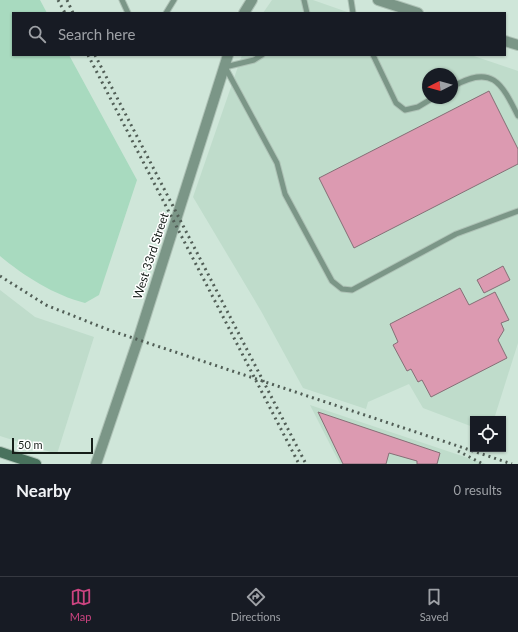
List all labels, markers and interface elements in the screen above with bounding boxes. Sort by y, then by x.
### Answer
search box [12,12,506,56]
icon: search [26,23,48,45]
text: Search here [58,25,135,43]
north arrow [422,68,458,104]
street label: West 33rd Street [129,210,172,301]
map controls [470,416,506,452]
button: locate [470,416,506,452]
scale bar [12,436,93,455]
text: 50 m [18,438,43,451]
text: Nearby [16,480,71,501]
text: 0 results [454,482,502,498]
tab: Map [70,586,92,623]
tab: Directions [231,586,280,623]
tab: Saved [420,586,448,623]

